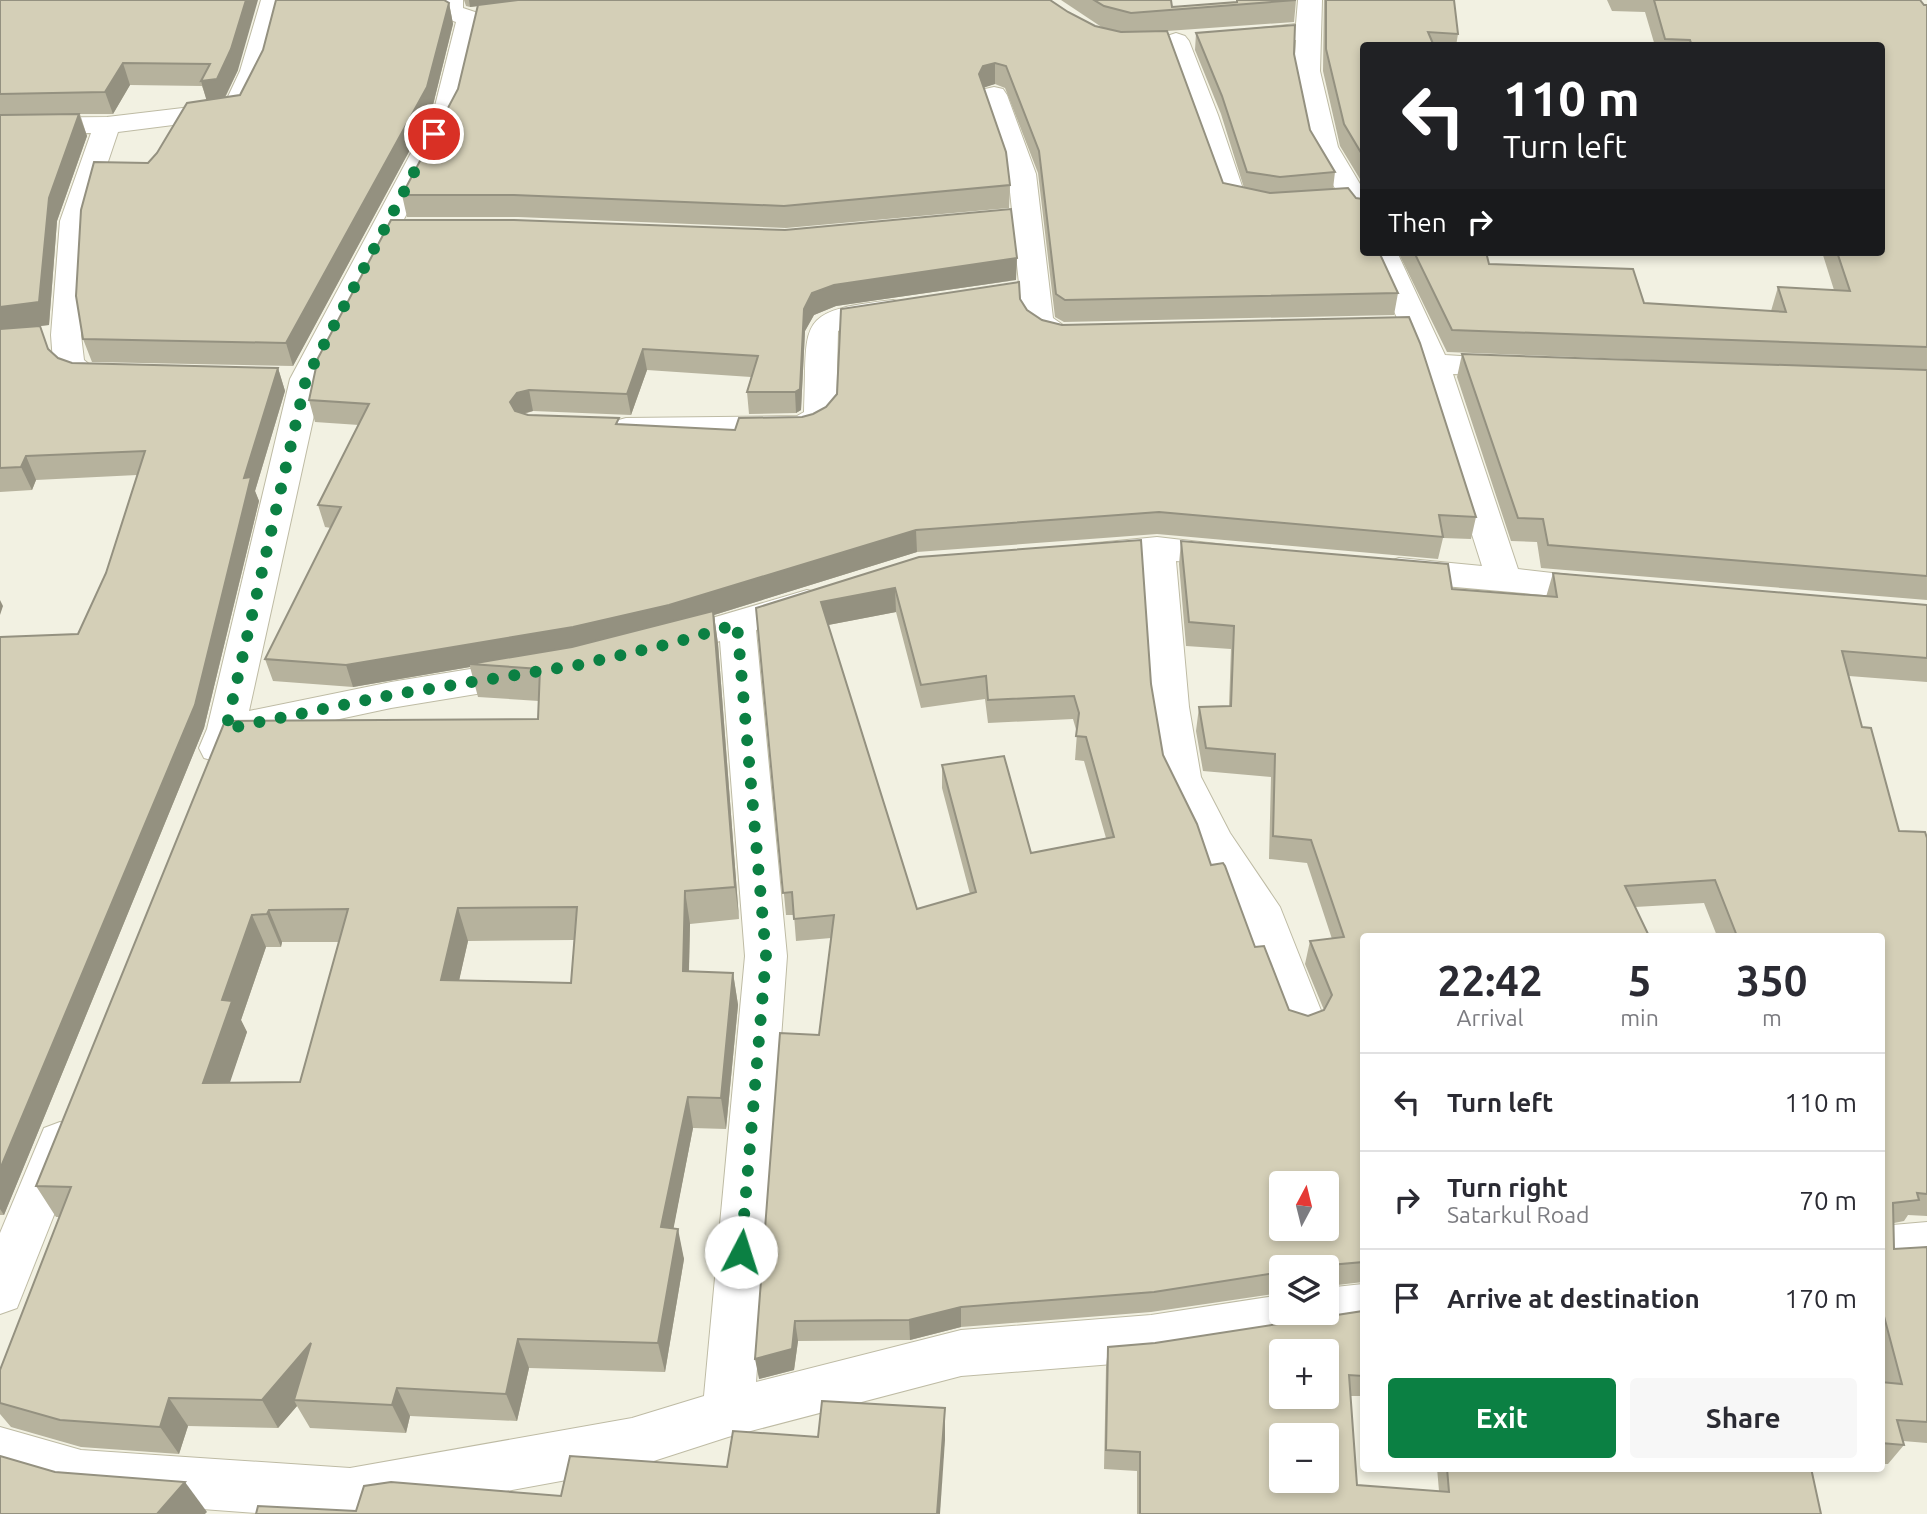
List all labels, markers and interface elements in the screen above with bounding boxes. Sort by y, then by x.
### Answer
icon: left [1388,70,1479,161]
text: 110 m [1503,70,1640,125]
pin [404,104,464,164]
icon: arrive [415,115,453,153]
text: Turn left [1503,128,1627,164]
icon: right [1461,203,1499,241]
text: Then [1388,208,1447,237]
text: 22:42 [1438,957,1543,1004]
text: 5 [1628,957,1651,1004]
text: 350 [1736,957,1807,1004]
text: Arrival [1457,1005,1524,1030]
text: min [1620,1005,1659,1030]
text: m [1762,1005,1782,1030]
icon: left [1388,1083,1426,1121]
text: Turn left [1447,1088,1553,1117]
text: 110 m [1785,1088,1857,1117]
north arrow [1269,1171,1339,1241]
map controls [1269,1171,1339,1493]
text: Turn right [1447,1173,1568,1202]
icon: right [1388,1181,1426,1219]
text: 70 m [1799,1186,1857,1215]
text: Satarkul Road [1447,1202,1589,1227]
position arrow [704,1215,778,1289]
button: layers [1269,1255,1339,1325]
icon: arrive [1388,1279,1426,1317]
text: Arrive at destination [1447,1284,1700,1313]
text: 170 m [1785,1284,1857,1313]
button: + [1269,1339,1339,1409]
button: Exit [1388,1378,1616,1458]
button: Share [1630,1378,1857,1458]
button: − [1269,1423,1339,1493]

